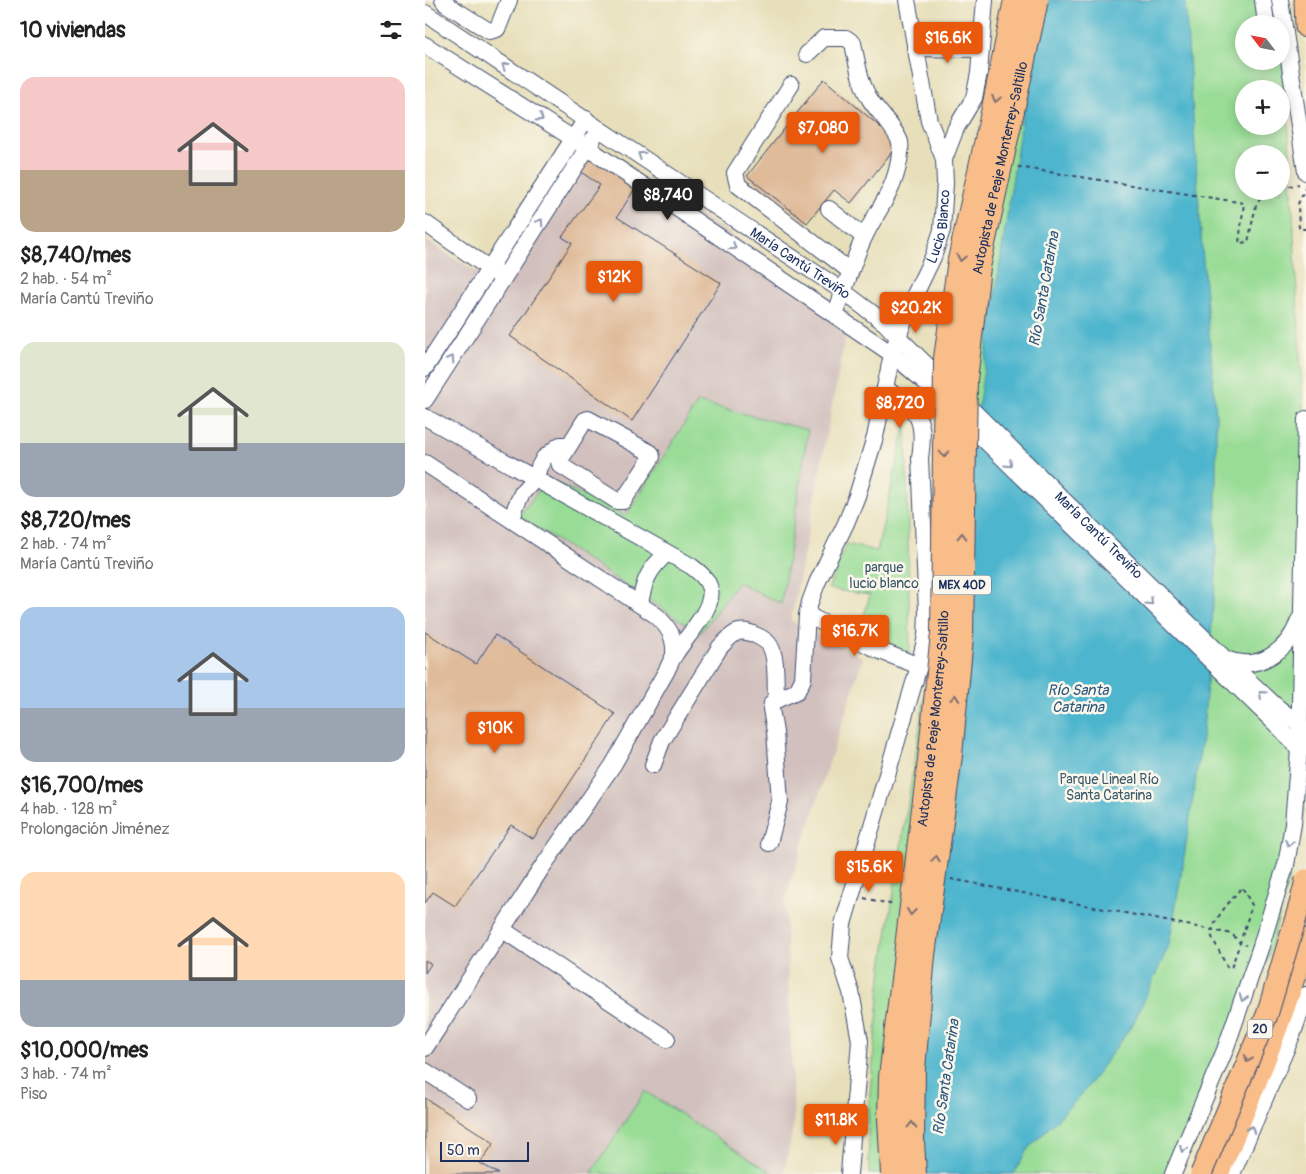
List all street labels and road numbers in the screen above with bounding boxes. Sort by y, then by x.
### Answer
street label: Autopista de Peaje Monterrey-Saltillo [969,59,1032,275]
street label: Lucio Blanco [923,189,954,267]
street label: María Cantú Treviño [747,224,854,303]
street label: María Cantú Treviño [1051,488,1147,583]
road number: MEX 40D [933,576,991,594]
street label: Autopista de Peaje Monterrey-Saltillo [914,610,952,828]
road number: 20 [1247,1020,1273,1038]

